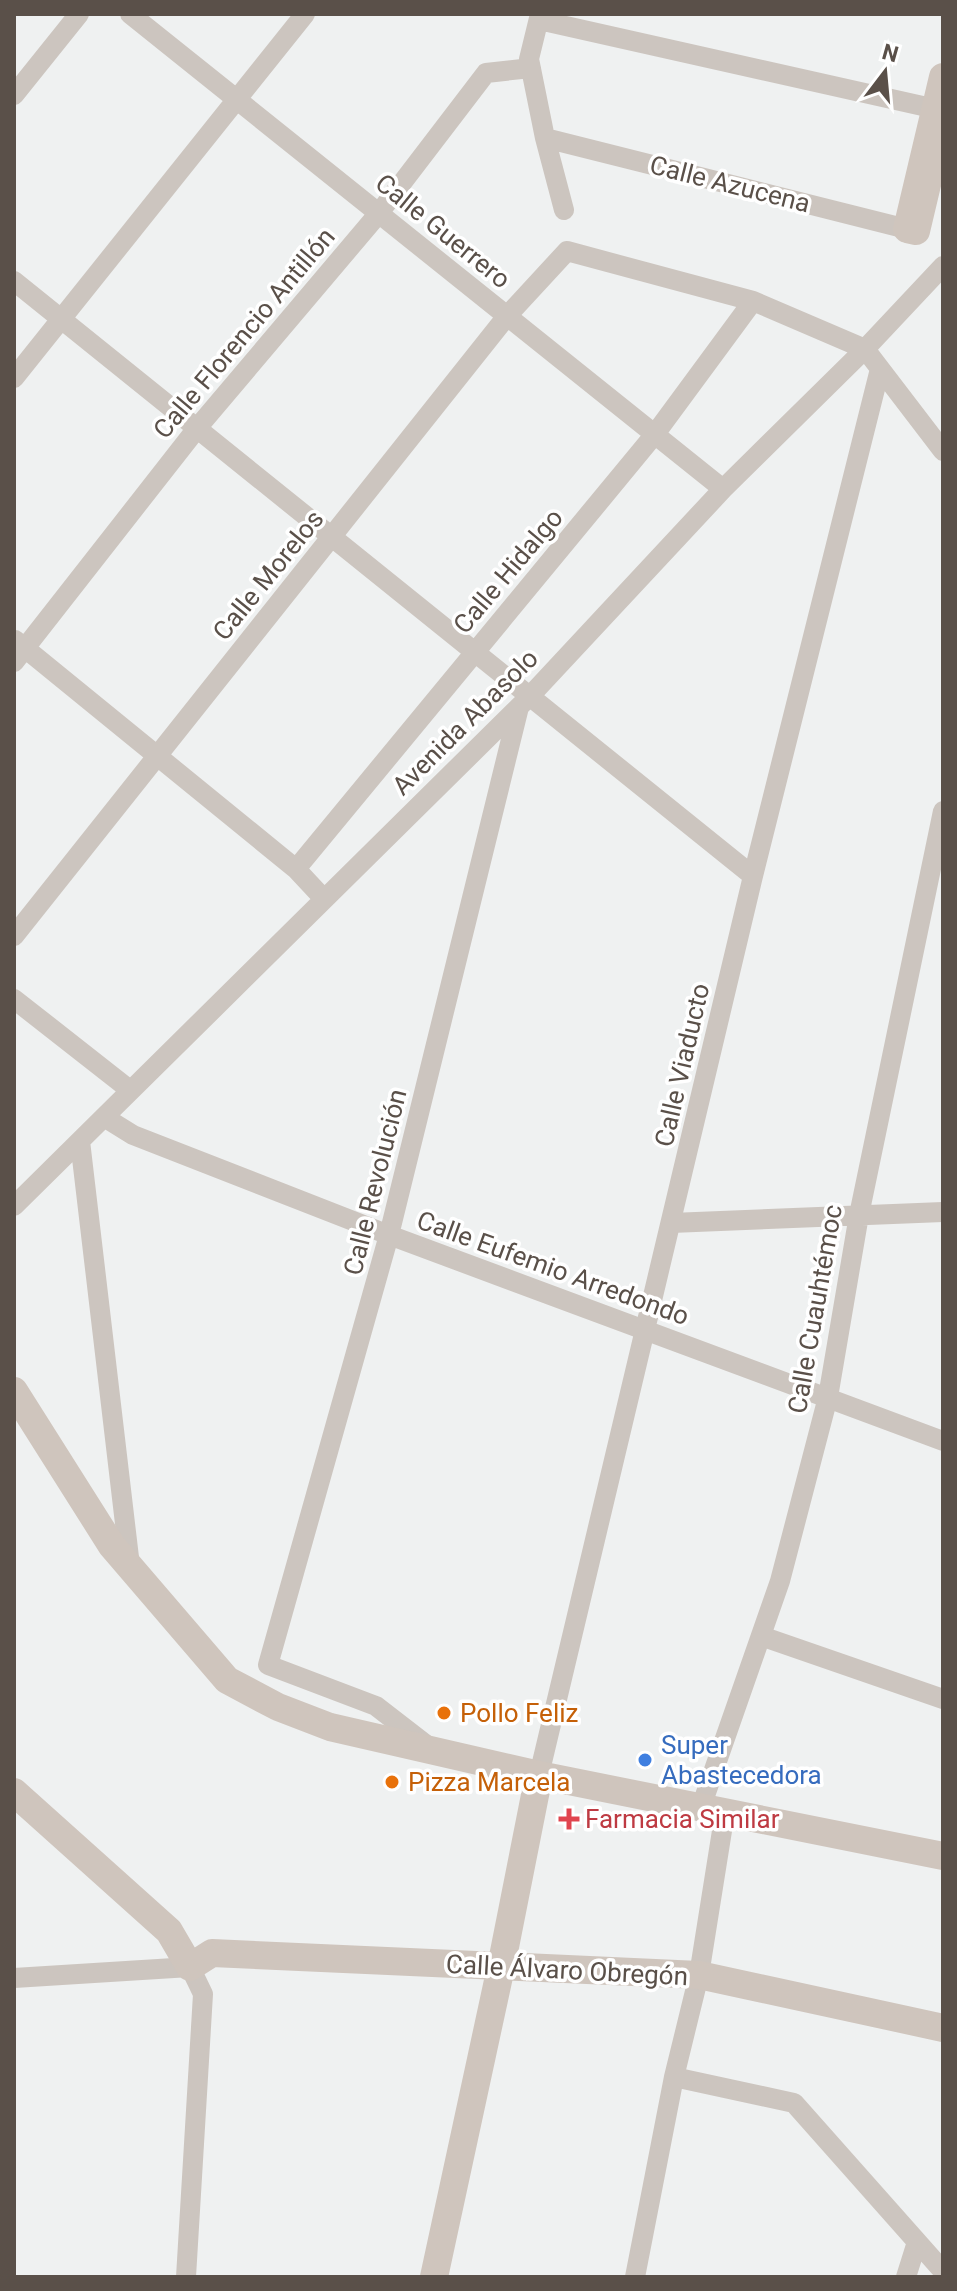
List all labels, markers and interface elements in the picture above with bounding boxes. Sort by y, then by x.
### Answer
north arrow [845,32,925,112]
text: N [879,39,901,67]
street label: Calle Azucena [647,150,813,218]
street label: Calle Guerrero [370,168,516,294]
street label: Calle Florencio Antillón [147,222,341,444]
street label: Calle Hidalgo [447,503,569,639]
street label: Calle Morelos [206,504,330,646]
street label: Avenida Abasolo [386,643,544,801]
street label: Calle Viaducto [649,980,715,1150]
street label: Calle Revolución [337,1086,413,1278]
street label: Calle Cuauhtémoc [782,1202,848,1416]
street label: Calle Eufemio Arredondo [413,1205,693,1331]
place label: Pollo Feliz [460,1698,579,1728]
marker: Pollo Feliz [435,1704,453,1722]
place label: Super Abastecedora [661,1730,822,1790]
marker: Super Abastecedora [636,1751,654,1769]
place label: Pizza Marcela [408,1767,570,1797]
marker: Pizza Marcela [383,1773,401,1791]
place label: Farmacia Similar [585,1804,780,1834]
marker: Farmacia Similar [560,1810,578,1828]
street label: Calle Álvaro Obregón [445,1949,689,1991]

